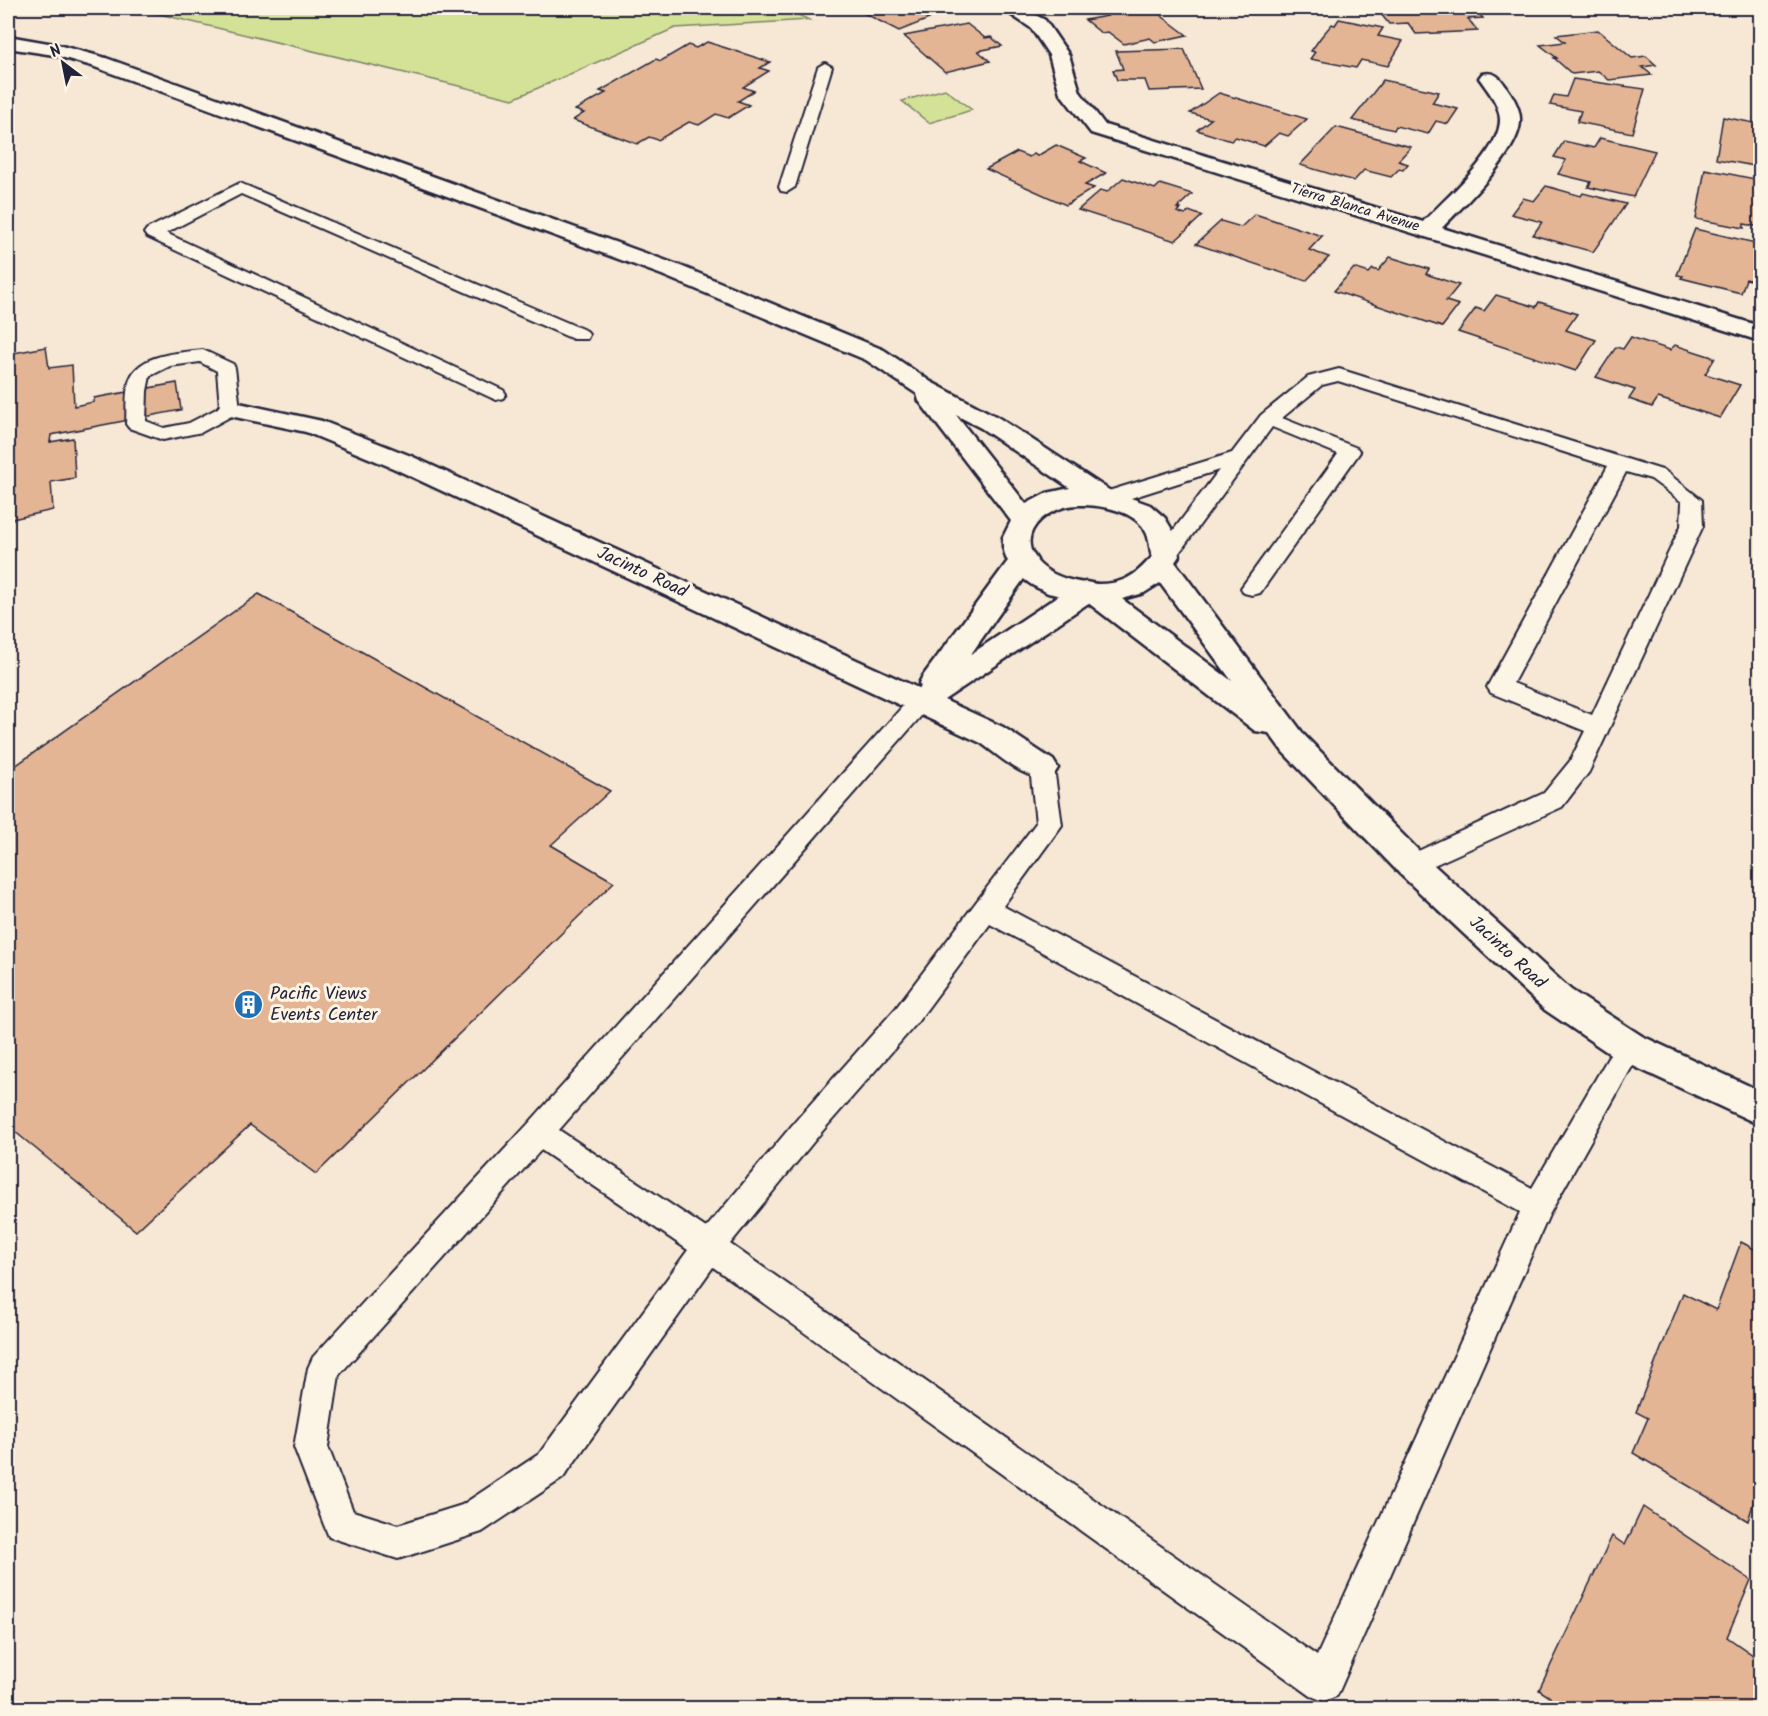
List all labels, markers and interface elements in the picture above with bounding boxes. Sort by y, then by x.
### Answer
north arrow [33,33,93,93]
text: N [45,38,67,65]
street label: Tierra Blanca Avenue [1288,177,1423,239]
street label: Jacinto Road [592,539,693,607]
street label: Jacinto Road [1462,909,1553,997]
place label: Pacific Views Events Center [270,980,378,1030]
building icon: Pacific Views Events Center [233,988,265,1020]

